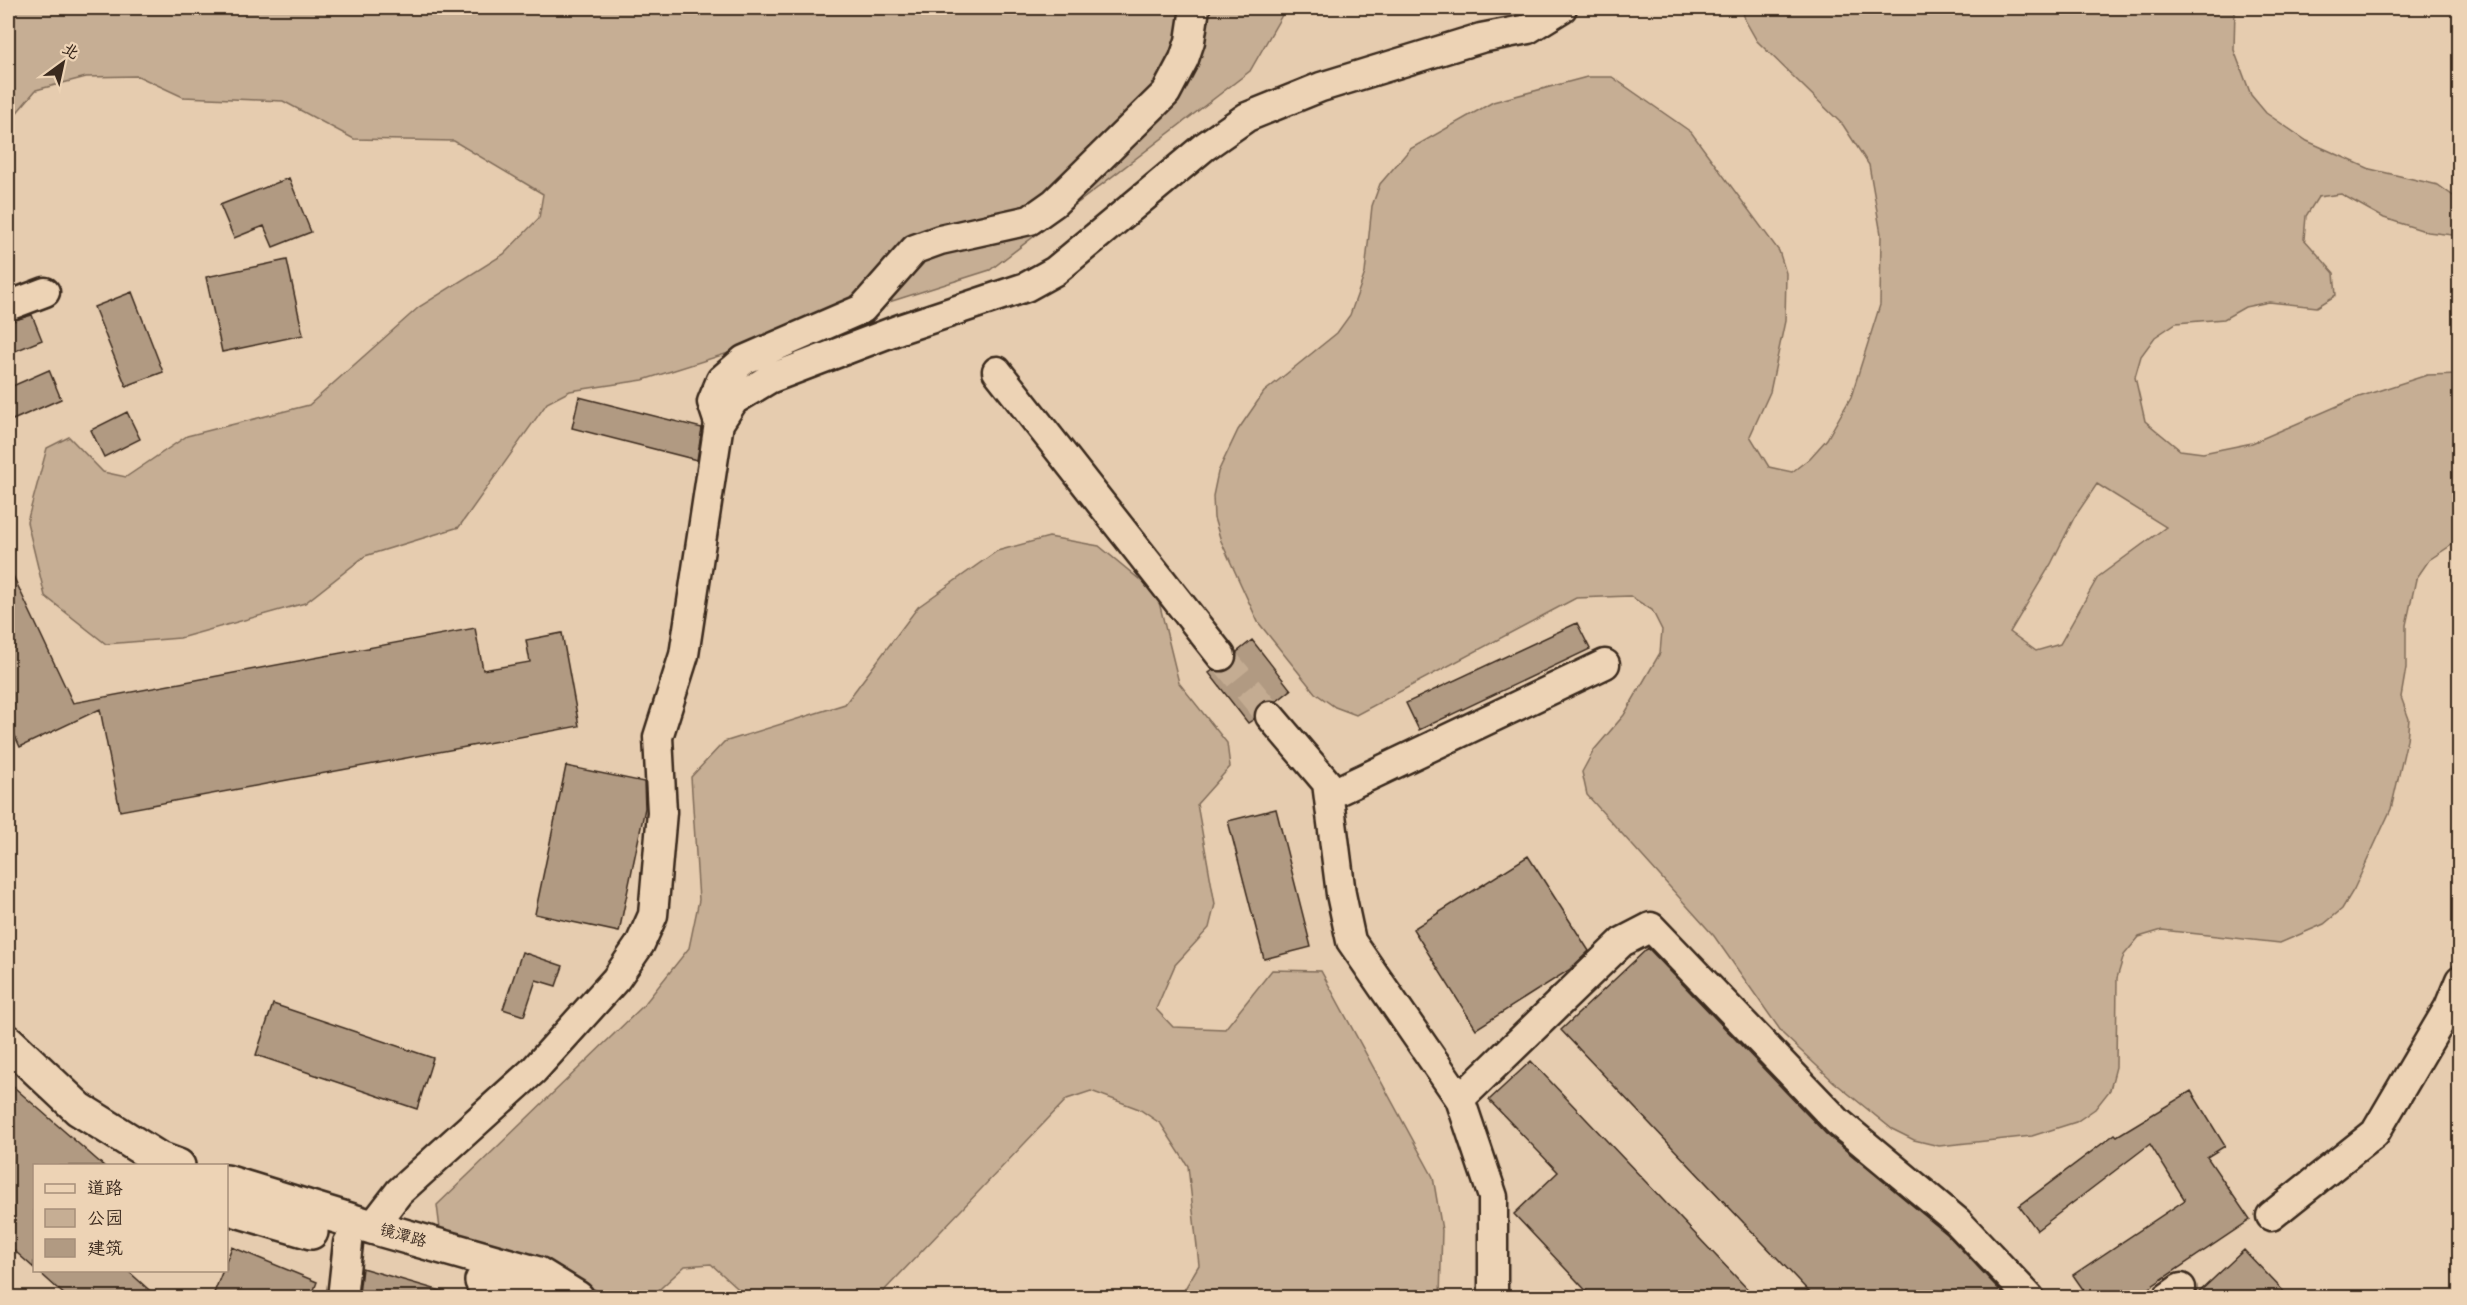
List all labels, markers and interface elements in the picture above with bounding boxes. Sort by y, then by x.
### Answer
north arrow [33,33,93,93]
text: 北 [58,39,82,64]
legend [33,1164,228,1272]
text: 道路 [87,1178,123,1199]
text: 公园 [87,1208,123,1229]
street label: 镜潭路 [377,1220,429,1252]
text: 建筑 [87,1238,123,1259]

